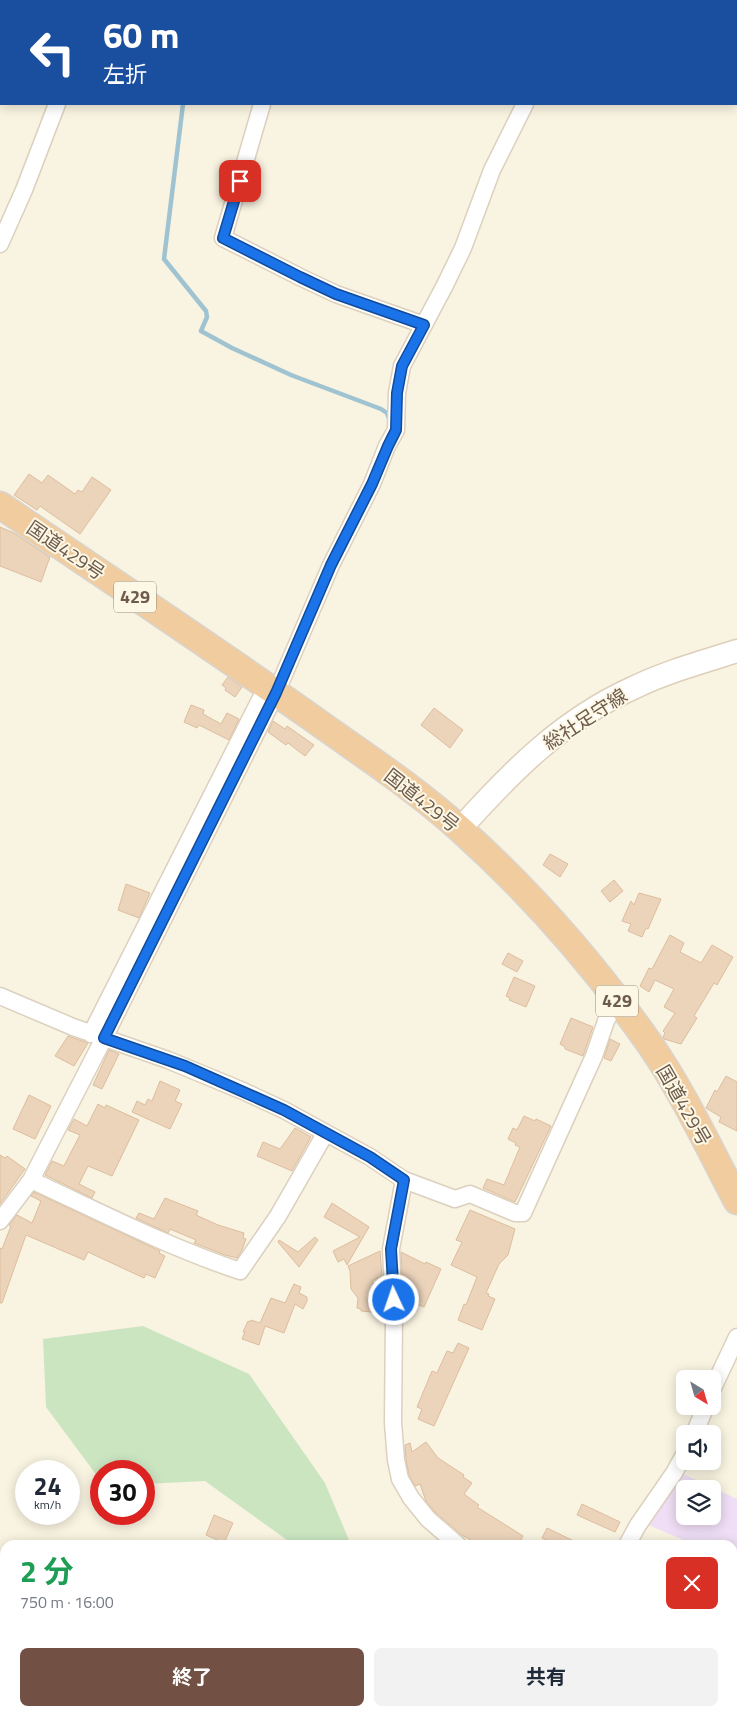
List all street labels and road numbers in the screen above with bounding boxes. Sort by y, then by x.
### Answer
street label: 国道429号 [21,513,111,586]
road number: 429 [114,582,156,612]
street label: 総社足守線 [537,681,632,757]
street label: 国道429号 [378,761,466,838]
road number: 429 [596,986,638,1016]
street label: 国道429号 [650,1059,719,1151]

